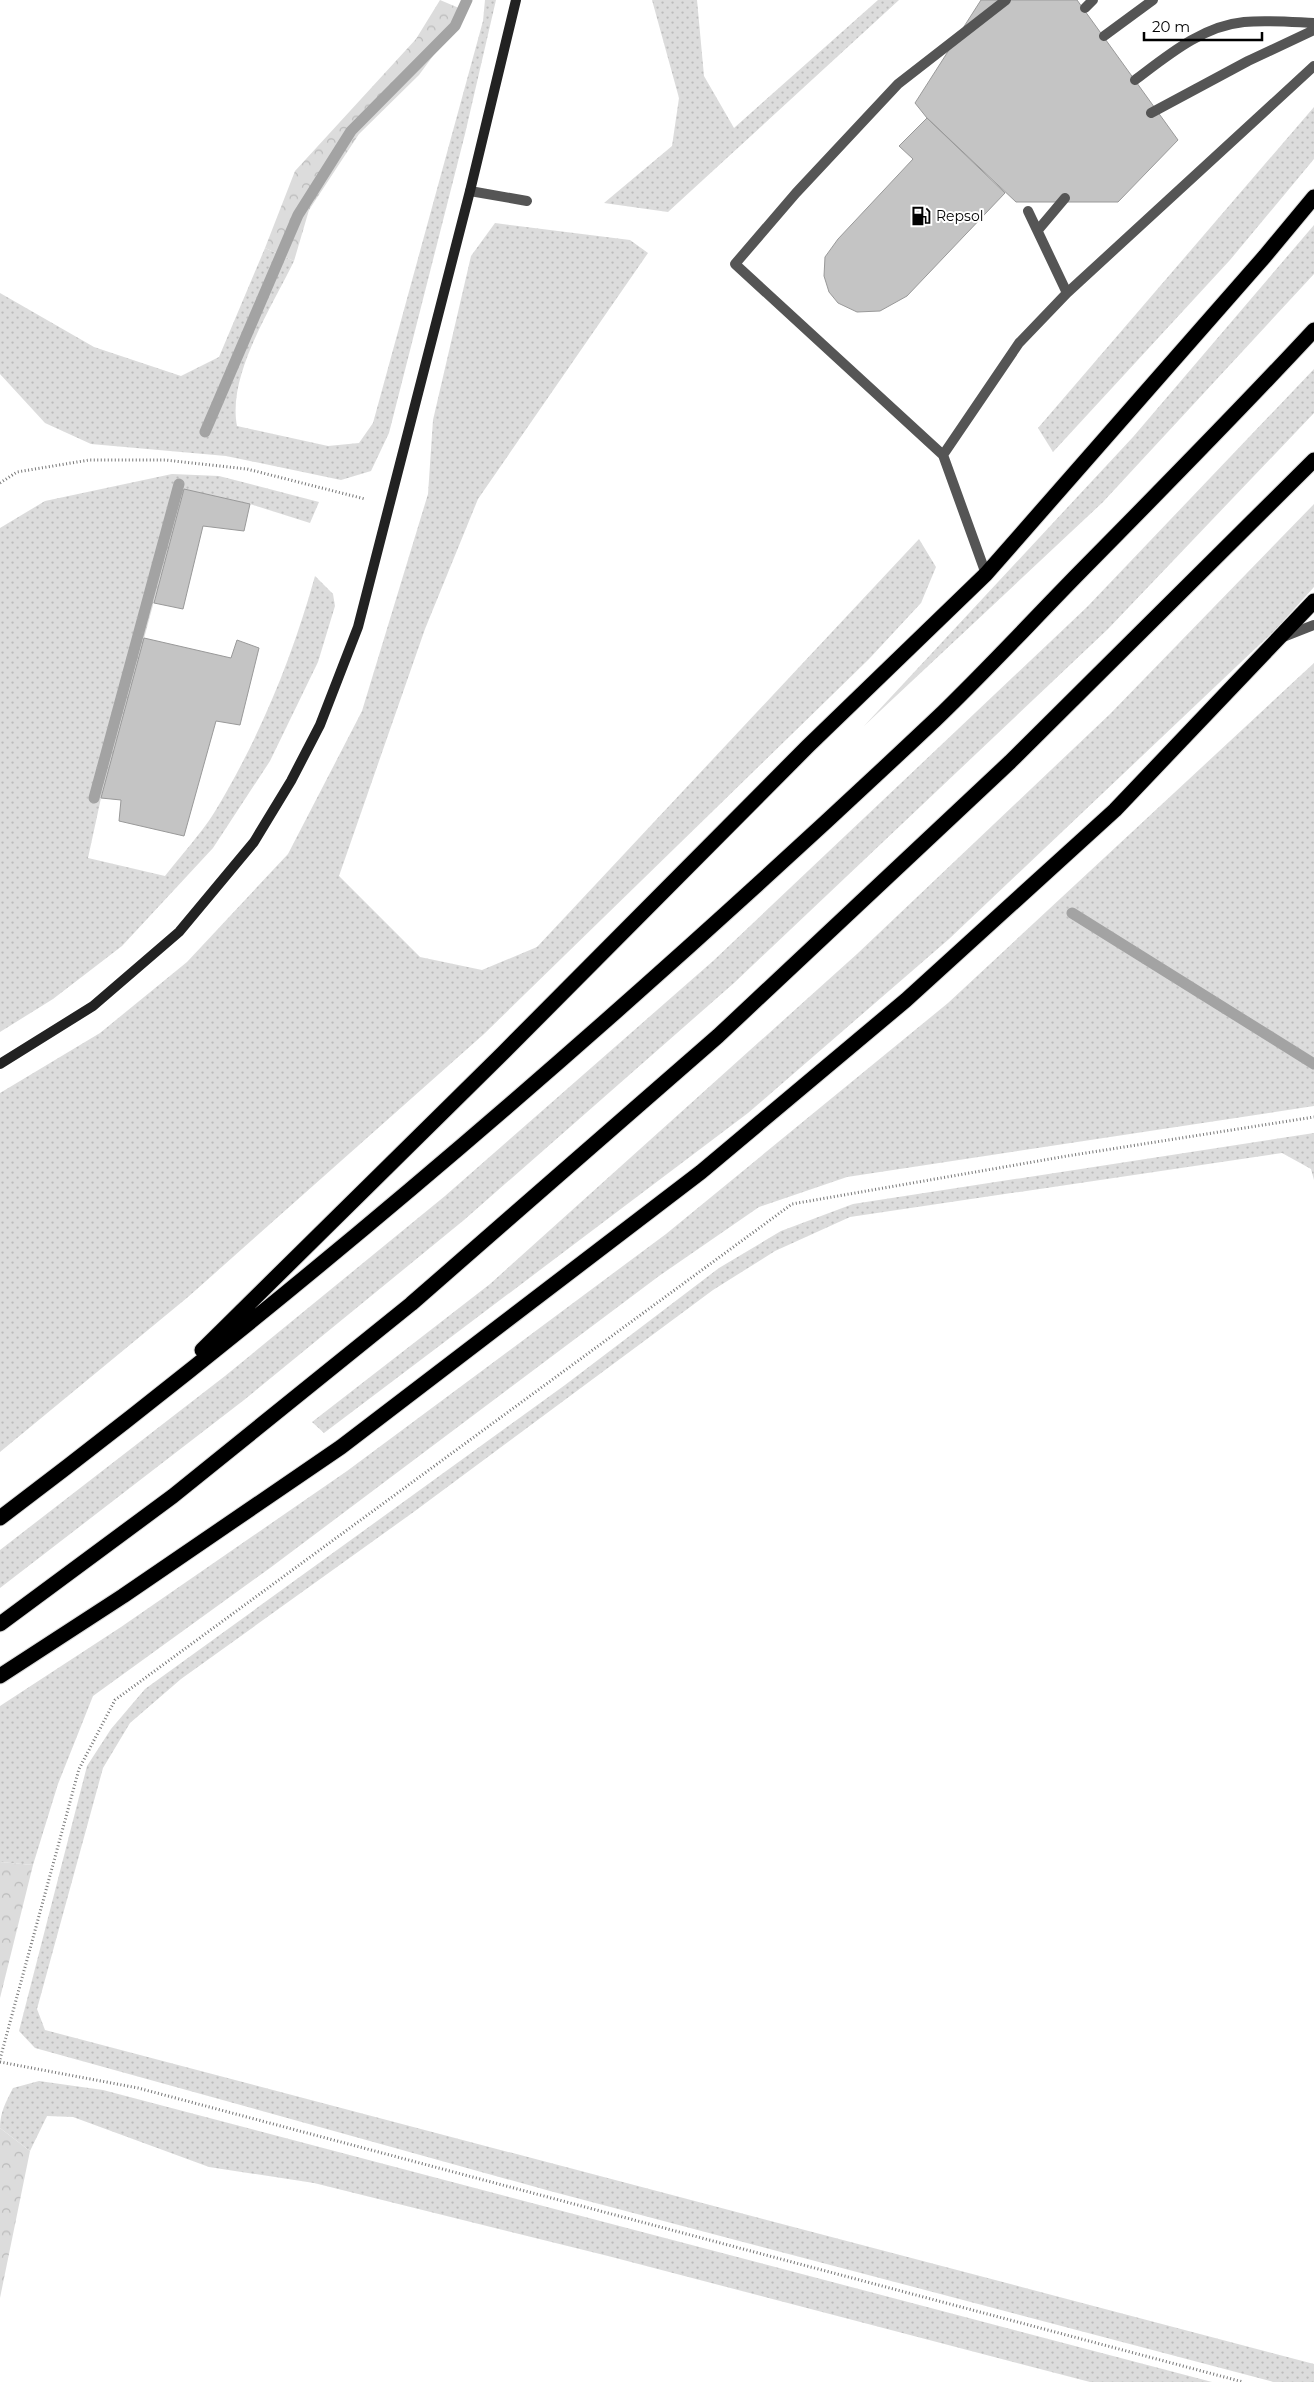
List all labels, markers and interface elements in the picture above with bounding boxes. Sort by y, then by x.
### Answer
scale bar [1144,10,1262,42]
text: 20 m [1152,17,1190,36]
fuel station icon: Repsol [910,205,932,227]
place label: Repsol [936,207,983,225]

